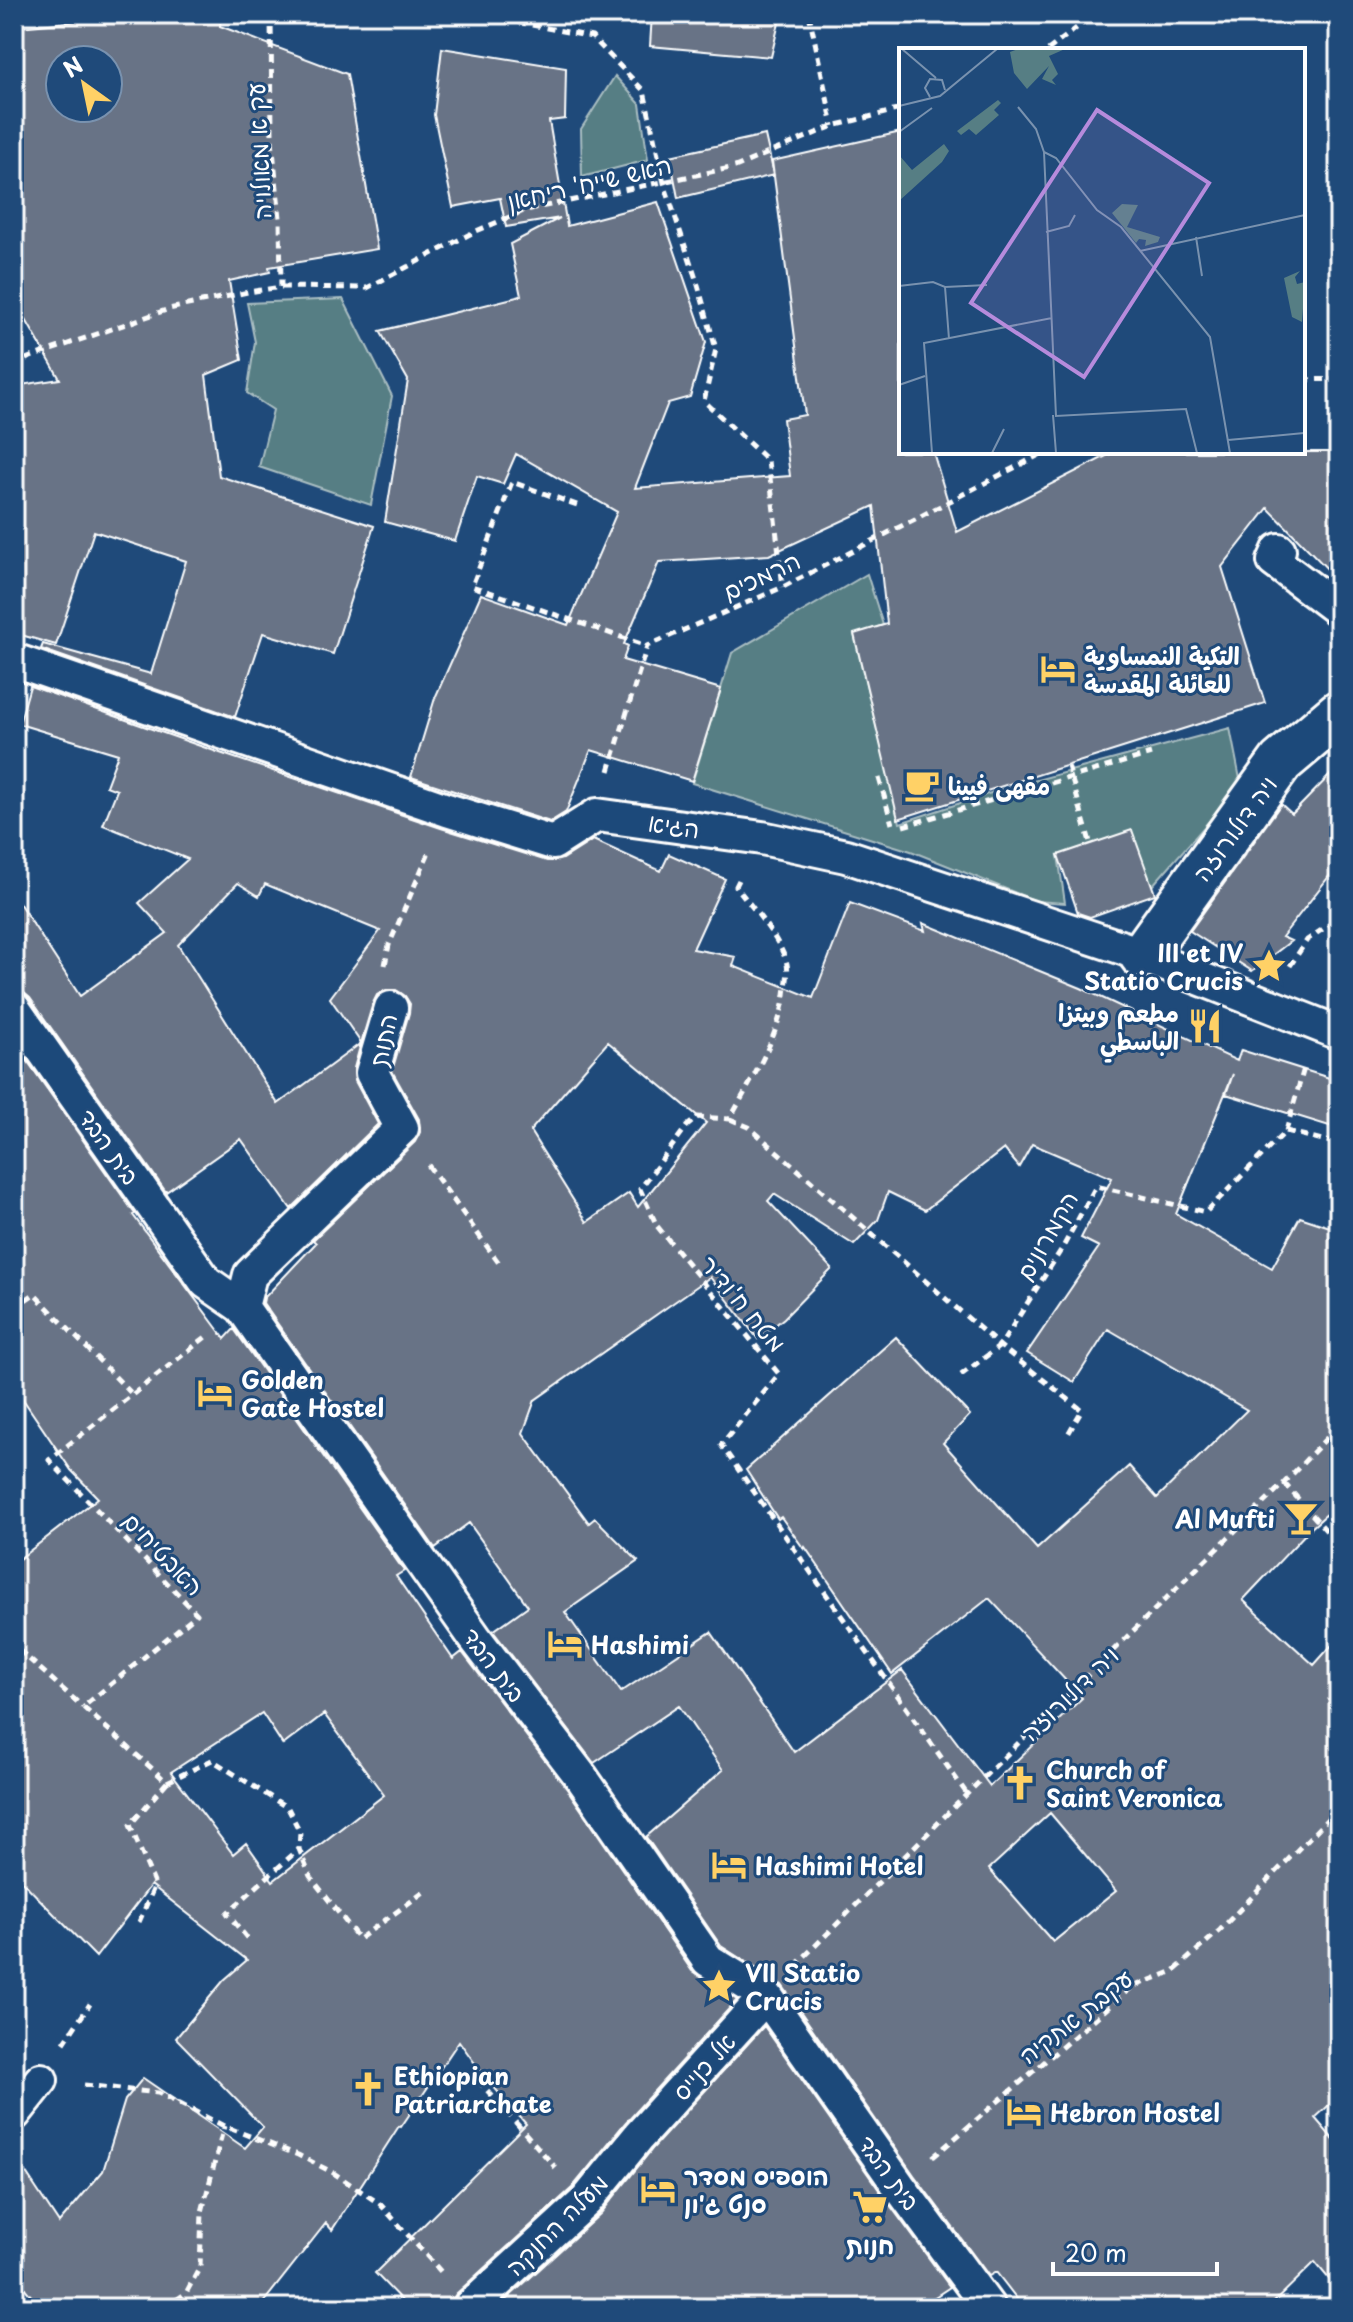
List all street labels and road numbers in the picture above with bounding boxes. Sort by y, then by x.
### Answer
street label: עק א מאולויה [236,82,280,220]
street label: האש שייח' ריחאן [503,146,675,218]
street label: הרמכים [716,541,806,609]
street label: ויה דולורוזה [1183,767,1285,889]
street label: הגיא [646,804,702,846]
street label: התות [359,1010,405,1070]
street label: בית הבד [71,1101,149,1191]
street label: הקמרונים [1006,1184,1086,1286]
street label: מטח ח'ודיר [693,1247,795,1359]
street label: האבטיחים [115,1503,213,1603]
street label: בית הבד [455,1619,535,1709]
street label: ויה דולורוזה [1012,1637,1126,1749]
street label: עקבת אתקיה [1011,1960,1140,2072]
street label: אל כנייס [663,2024,743,2108]
street label: בית הבד [850,2127,930,2217]
street label: מעלה החנקה [497,2165,615,2283]

